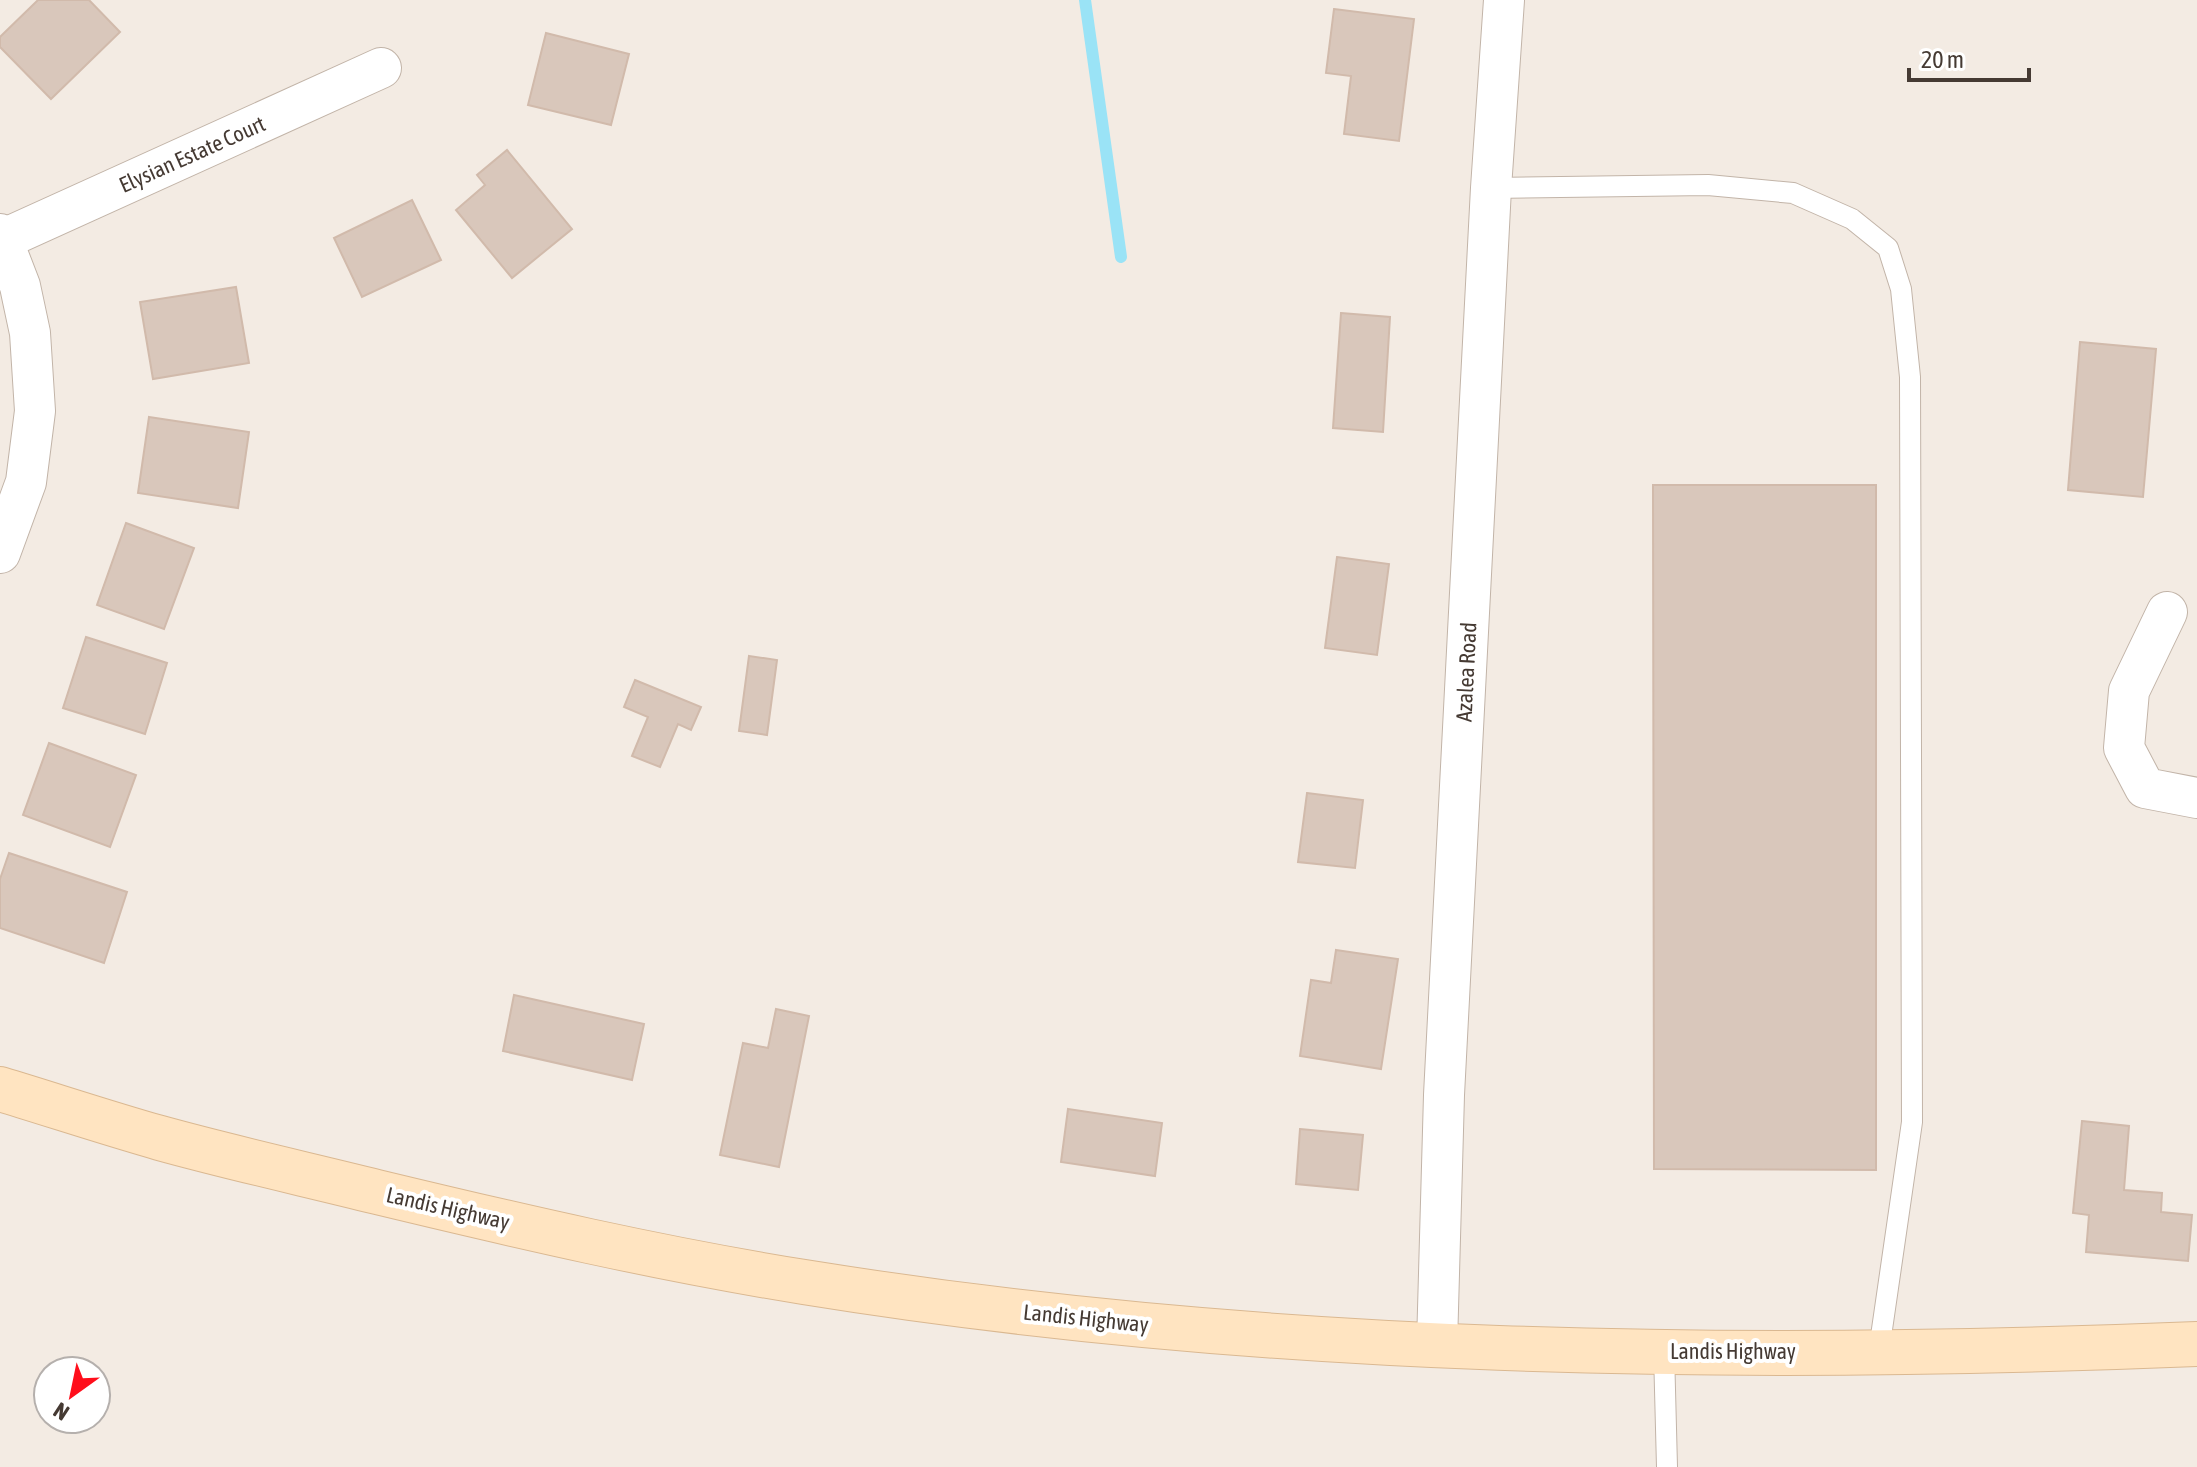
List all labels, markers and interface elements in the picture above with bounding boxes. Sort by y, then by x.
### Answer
scale bar [1909,32,2029,82]
text: 20 m [1921,46,1964,73]
street label: Elysian Estate Court [115,110,269,198]
street label: Azalea Road [1450,621,1482,723]
street label: Landis Highway [384,1181,512,1235]
street label: Landis Highway [1022,1298,1150,1338]
street label: Landis Highway [1670,1338,1796,1364]
north arrow [32,1355,112,1435]
text: N [49,1397,74,1426]

